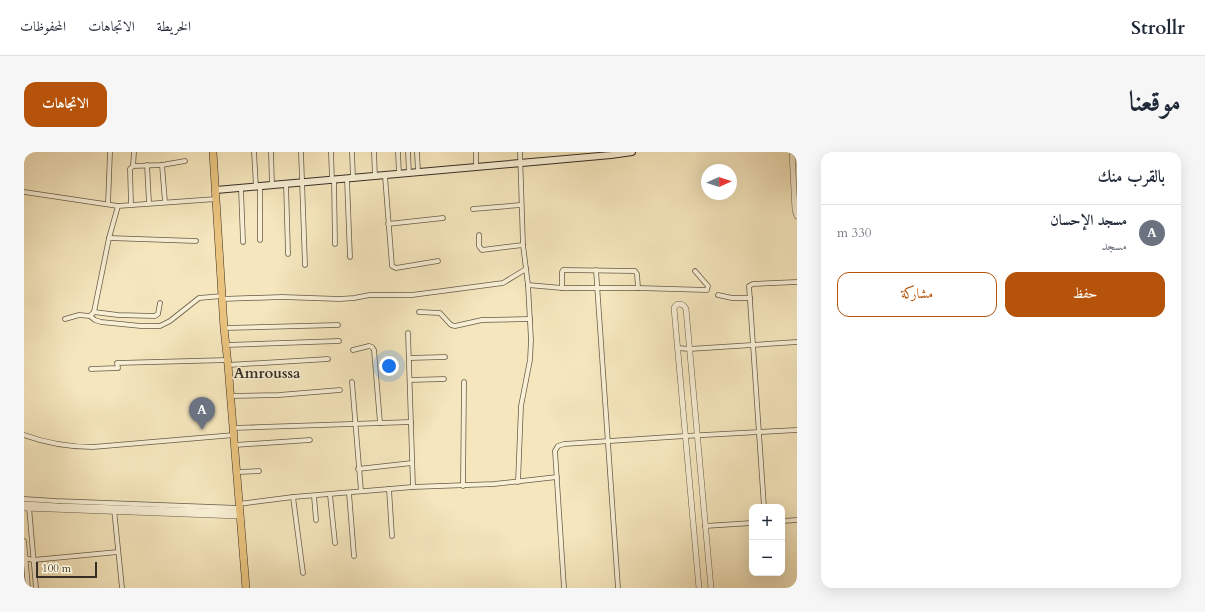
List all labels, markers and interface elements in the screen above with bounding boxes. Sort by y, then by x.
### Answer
text: Strollr [1131,15,1185,41]
text: المحفوظات [20,17,66,36]
text: الاتجاهات [88,17,135,36]
text: الخريطة [157,17,191,36]
button: الاتجاهات [24,82,107,127]
text: موقعنا [1129,83,1181,121]
north arrow [701,164,737,200]
text: بالقرب منك [1098,165,1165,188]
text: مسجد الإحسان [1050,210,1127,230]
text: 330 m [837,224,871,242]
text: A [1147,224,1157,242]
text: مسجد [1101,237,1127,255]
button: مشاركة [837,272,997,317]
button: حفظ [1005,272,1165,317]
your location [379,356,399,376]
district label: Amroussa [233,363,301,383]
pin: A [189,397,215,430]
map controls [749,504,785,576]
button: + [749,504,785,540]
button: − [749,540,785,576]
scale bar [36,560,97,579]
text: 100 m [42,561,71,576]

